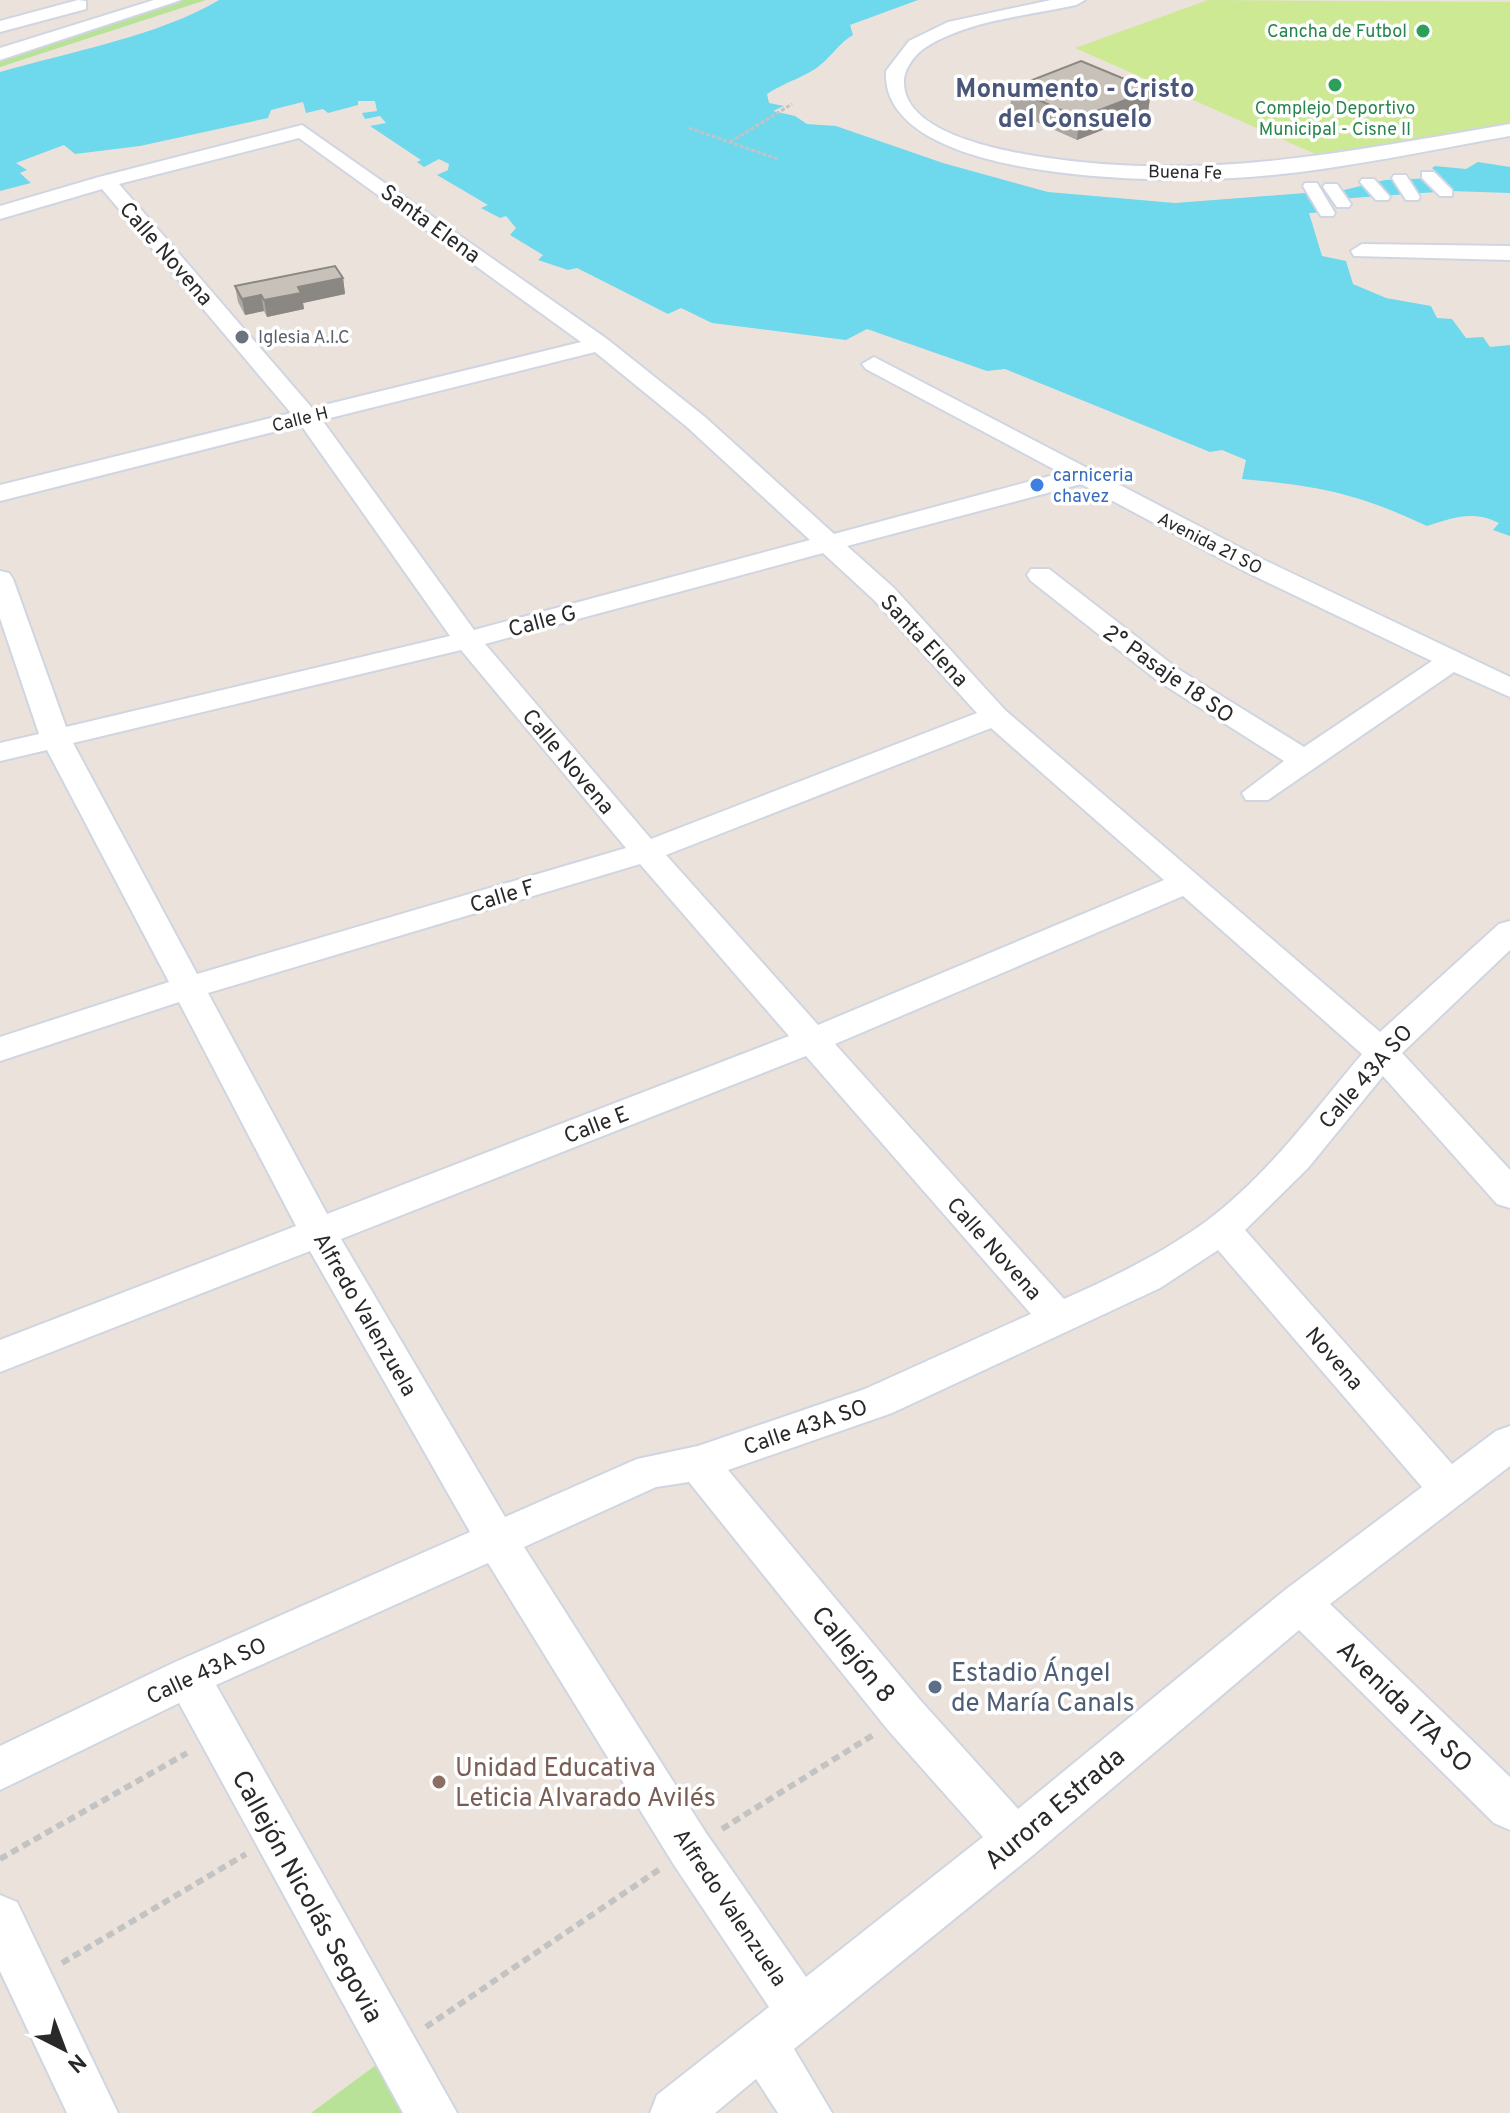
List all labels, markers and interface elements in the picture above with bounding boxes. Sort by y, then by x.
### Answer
place label: Cancha de Futbol [1267,21,1407,44]
marker: Cancha de Futbol [1414,22,1432,40]
district label: Monumento - Cristo del Consuelo [955,74,1195,137]
marker: Complejo Deportivo Municipal - Cisne II [1326,76,1344,94]
place label: Complejo Deportivo Municipal - Cisne II [1255,98,1415,142]
street label: Buena Fe [1148,161,1222,186]
street label: Santa Elena [374,180,485,270]
street label: Calle Novena [112,197,218,312]
place label: Iglesia A.I.C [258,327,350,350]
marker: Iglesia A.I.C [233,328,251,346]
street label: Calle H [270,402,331,439]
place label: carniceria chavez [1053,465,1133,509]
marker: carniceria chavez [1028,476,1046,494]
street label: Avenida 21 SO [1153,508,1266,581]
street label: Santa Elena [873,590,973,694]
street label: Calle G [506,600,580,644]
street label: 2° Pasaje 18 SO [1097,620,1238,730]
street label: Calle Novena [515,704,619,821]
street label: Calle F [467,875,539,920]
street label: Calle 43A SO [1314,1020,1420,1135]
street label: Calle E [561,1102,633,1151]
street label: Calle Novena [940,1193,1046,1307]
street label: Alfredo Valenzuela [306,1229,422,1402]
street label: Novena [1298,1322,1368,1397]
street label: Calle 43A SO [740,1395,871,1462]
street label: Callejón 8 [803,1600,901,1711]
street label: Calle 43A SO [143,1633,271,1712]
street label: Avenida 17A SO [1328,1634,1478,1781]
place label: Estadio Ángel de María Canals [951,1656,1135,1721]
marker: Estadio Ángel de María Canals [926,1678,944,1696]
street label: Aurora Estrada [979,1742,1133,1878]
place label: Unidad Educativa Leticia Alvarado Avilés [455,1753,716,1816]
street label: Callejón Nicolás Segovia [223,1765,389,2029]
marker: Unidad Educativa Leticia Alvarado Avilés [430,1773,448,1791]
street label: Alfredo Valenzuela [666,1824,792,1992]
north arrow [24,2009,104,2089]
text: N [61,2047,91,2077]

